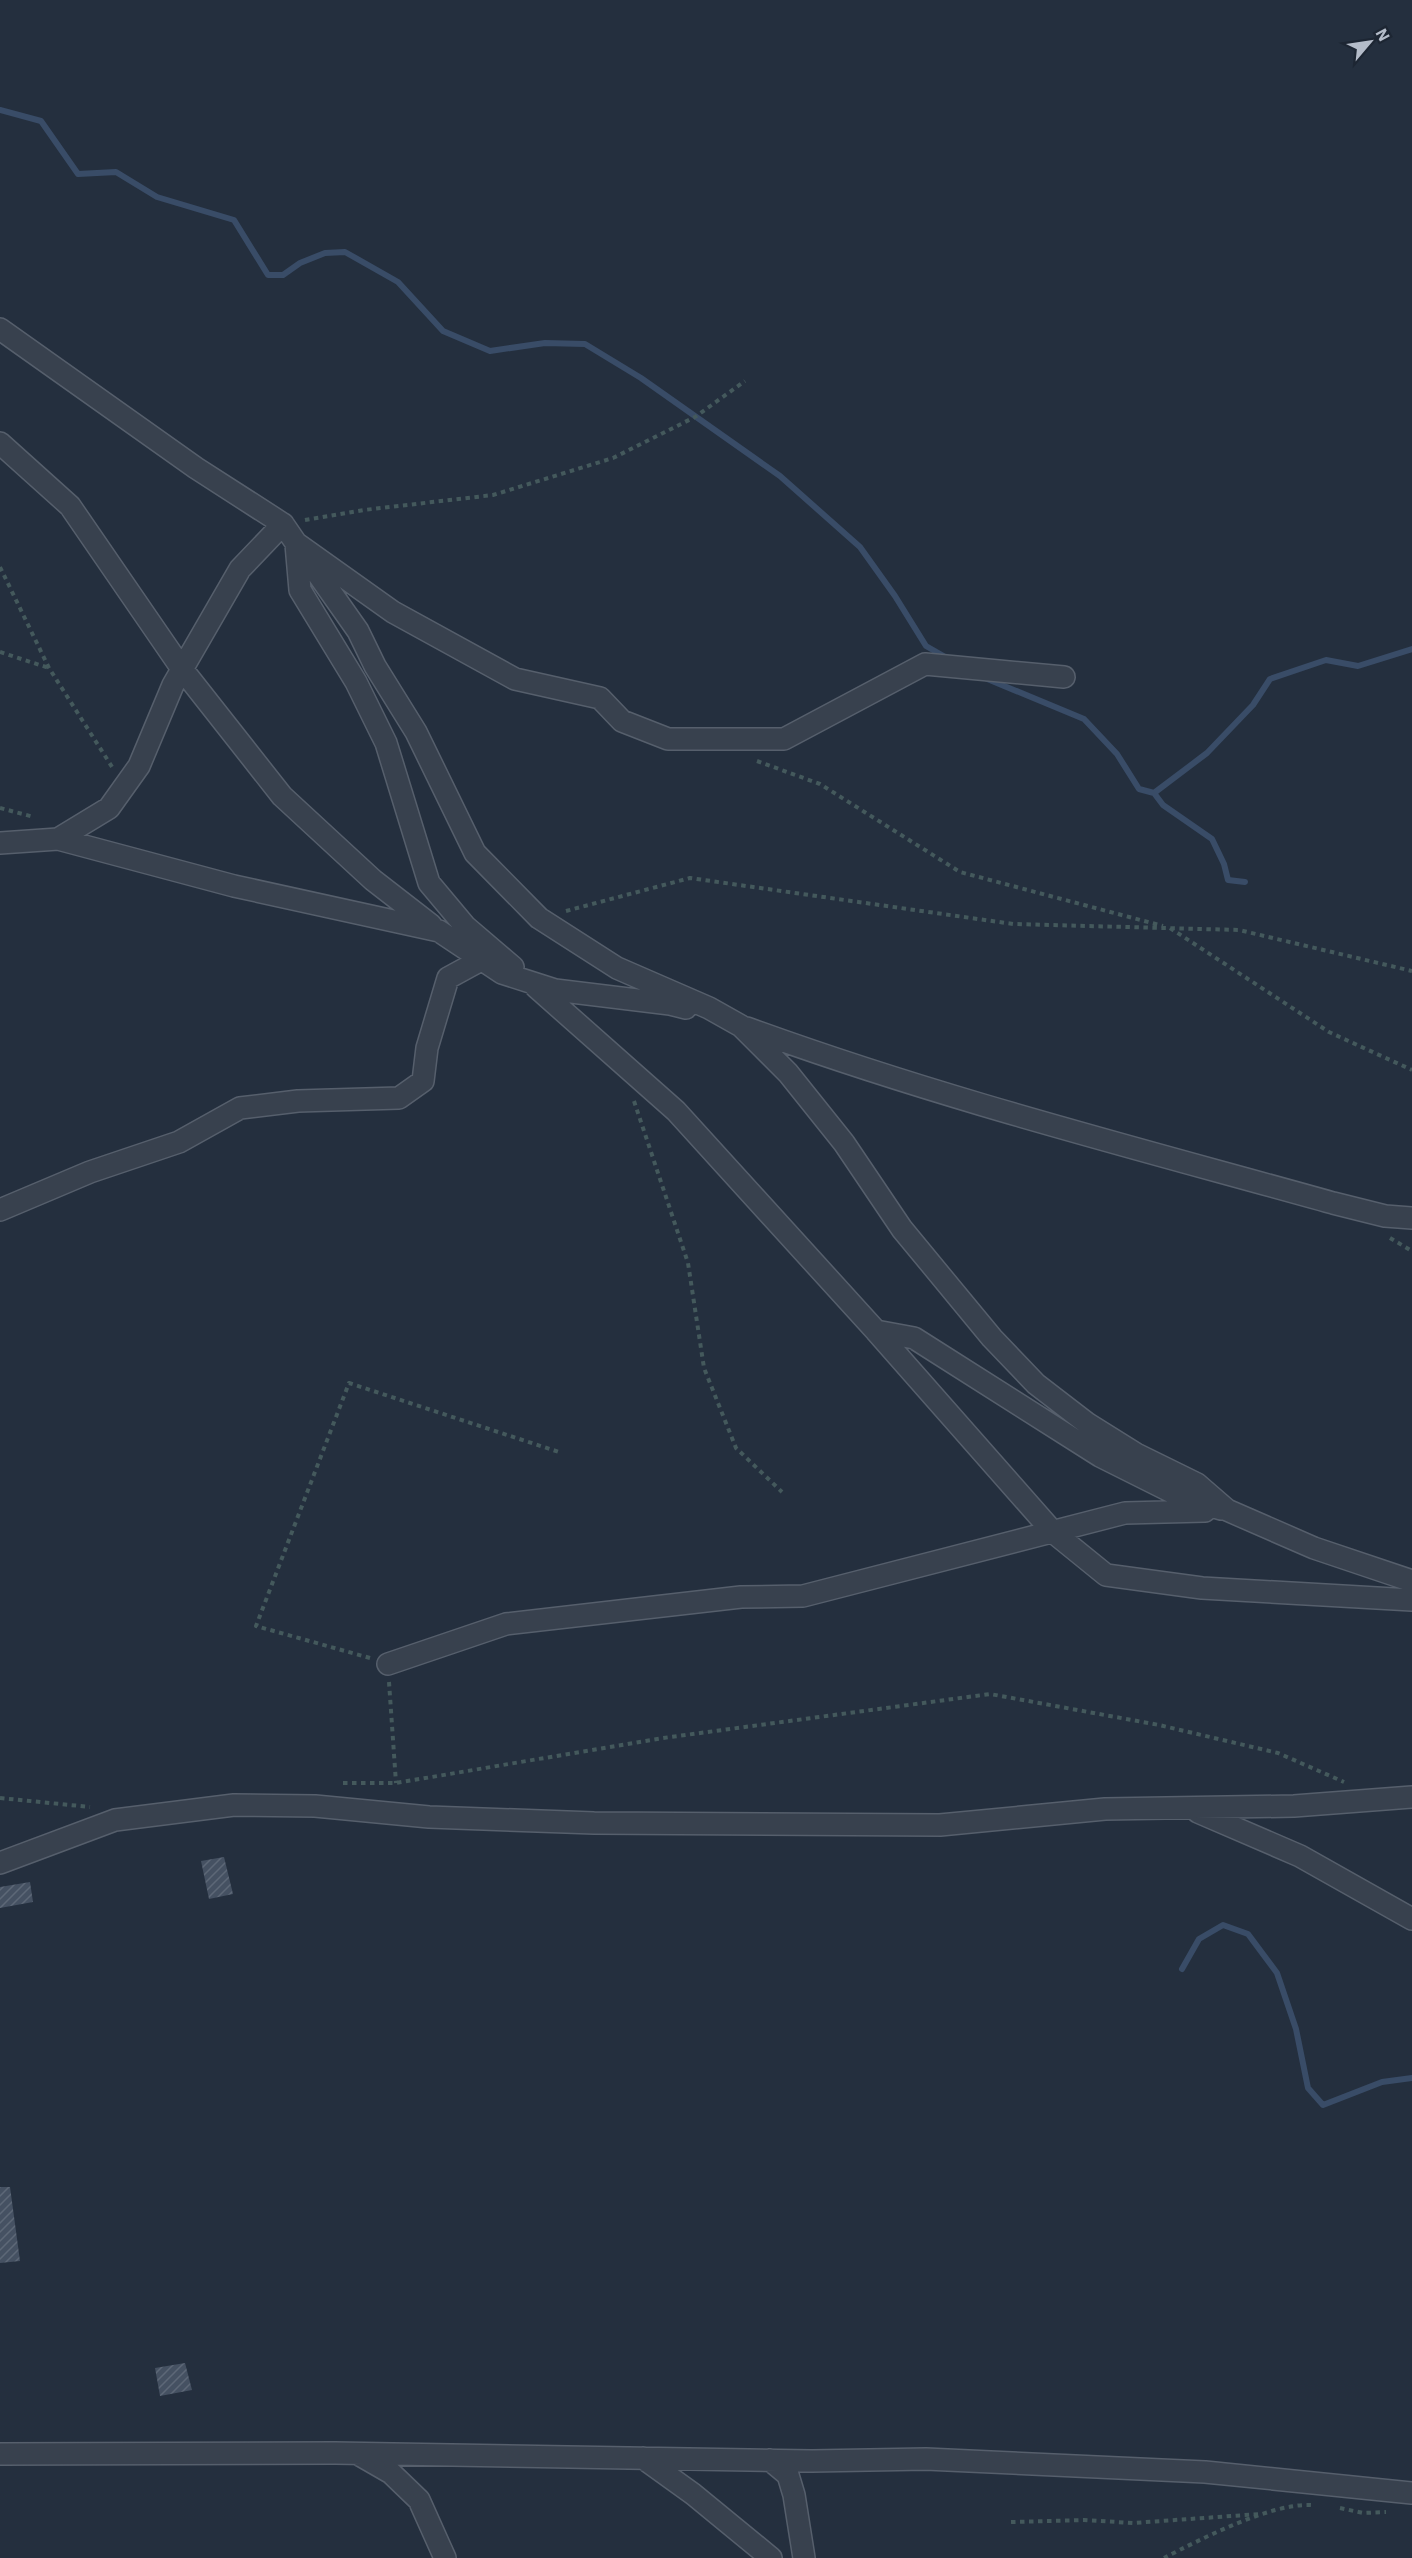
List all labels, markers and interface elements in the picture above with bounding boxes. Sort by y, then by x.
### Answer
north arrow [1340,12,1400,72]
text: N [1372,25,1395,45]

